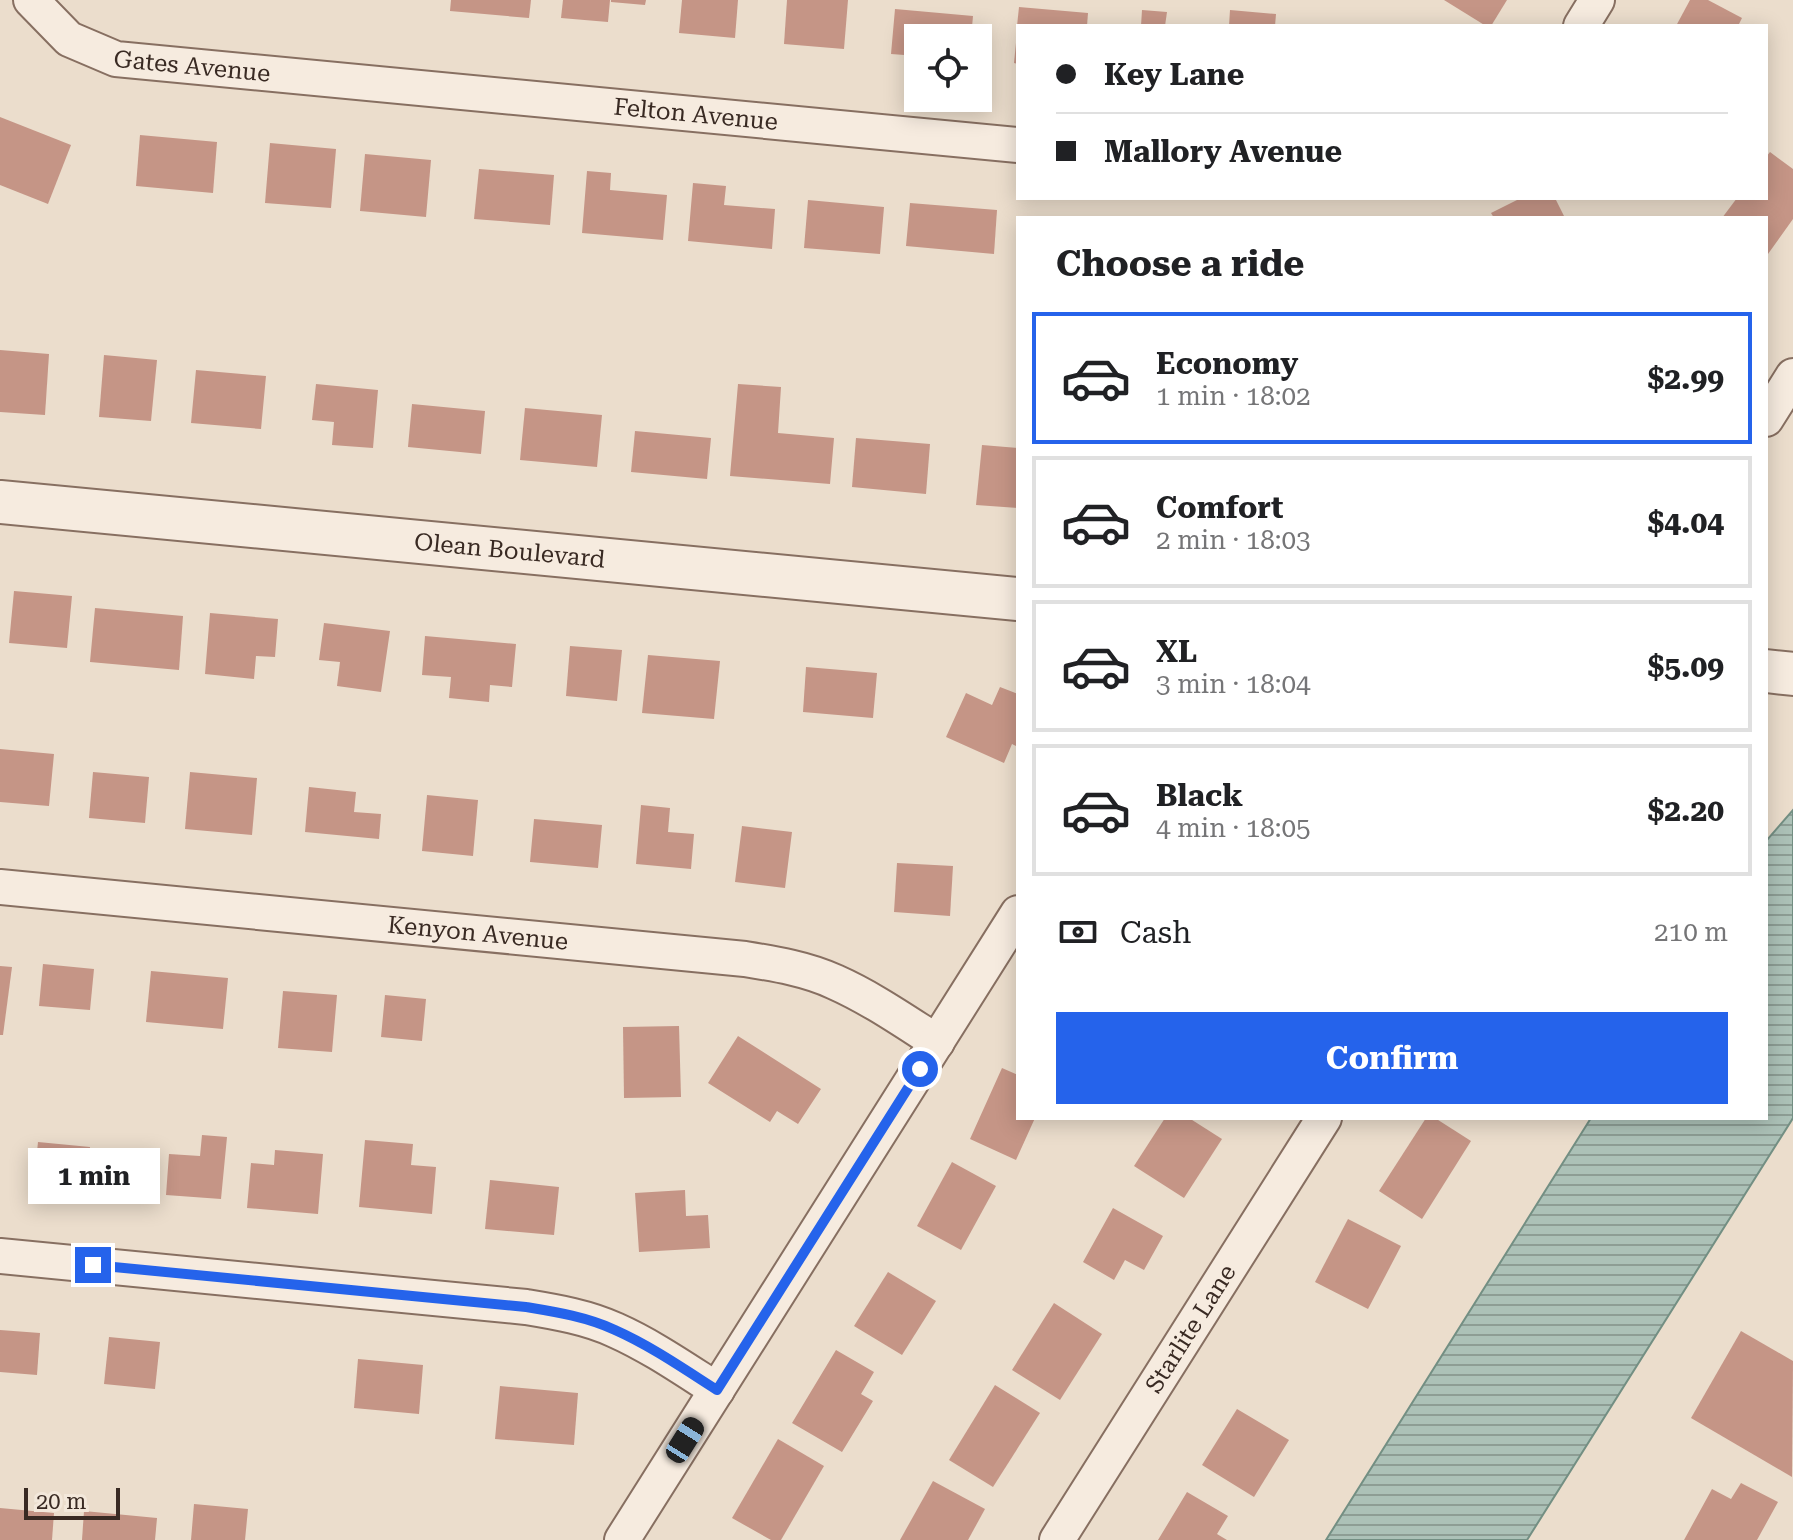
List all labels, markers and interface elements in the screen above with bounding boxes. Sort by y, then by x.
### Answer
map controls [904,24,992,112]
button: locate [904,24,992,112]
street label: Gates Avenue [112,45,272,88]
text: Key Lane [1104,57,1244,92]
street label: Felton Avenue [612,93,779,136]
text: Mallory Avenue [1104,134,1342,169]
text: Choose a ride [1056,243,1304,285]
icon: car [1060,342,1132,414]
text: Economy [1156,346,1298,381]
text: $2.99 [1647,361,1724,396]
text: 1 min · 18:02 [1156,381,1311,411]
icon: car [1060,486,1132,558]
text: Comfort [1156,490,1283,525]
text: $4.04 [1647,505,1724,540]
text: 2 min · 18:03 [1156,525,1311,555]
street label: Olean Boulevard [413,528,607,574]
icon: car [1060,630,1132,702]
text: XL [1156,634,1197,669]
text: $5.09 [1647,649,1724,684]
text: 3 min · 18:04 [1156,669,1311,699]
icon: car [1060,774,1132,846]
text: Black [1156,778,1243,813]
text: $2.20 [1647,793,1724,828]
text: 4 min · 18:05 [1156,813,1311,843]
icon: cash [1056,910,1100,954]
street label: Kenyon Avenue [386,911,569,956]
text: Cash [1120,915,1191,950]
text: 210 m [1654,917,1728,947]
button: Confirm [1056,1012,1728,1104]
route start [902,1051,938,1087]
callout: 1 min [27,1149,159,1205]
text: 1 min [58,1161,130,1191]
route end [75,1247,111,1283]
street label: Starlite Lane [1140,1259,1242,1398]
car [662,1413,708,1467]
scale bar [24,1484,120,1520]
text: 20 m [36,1489,86,1514]

